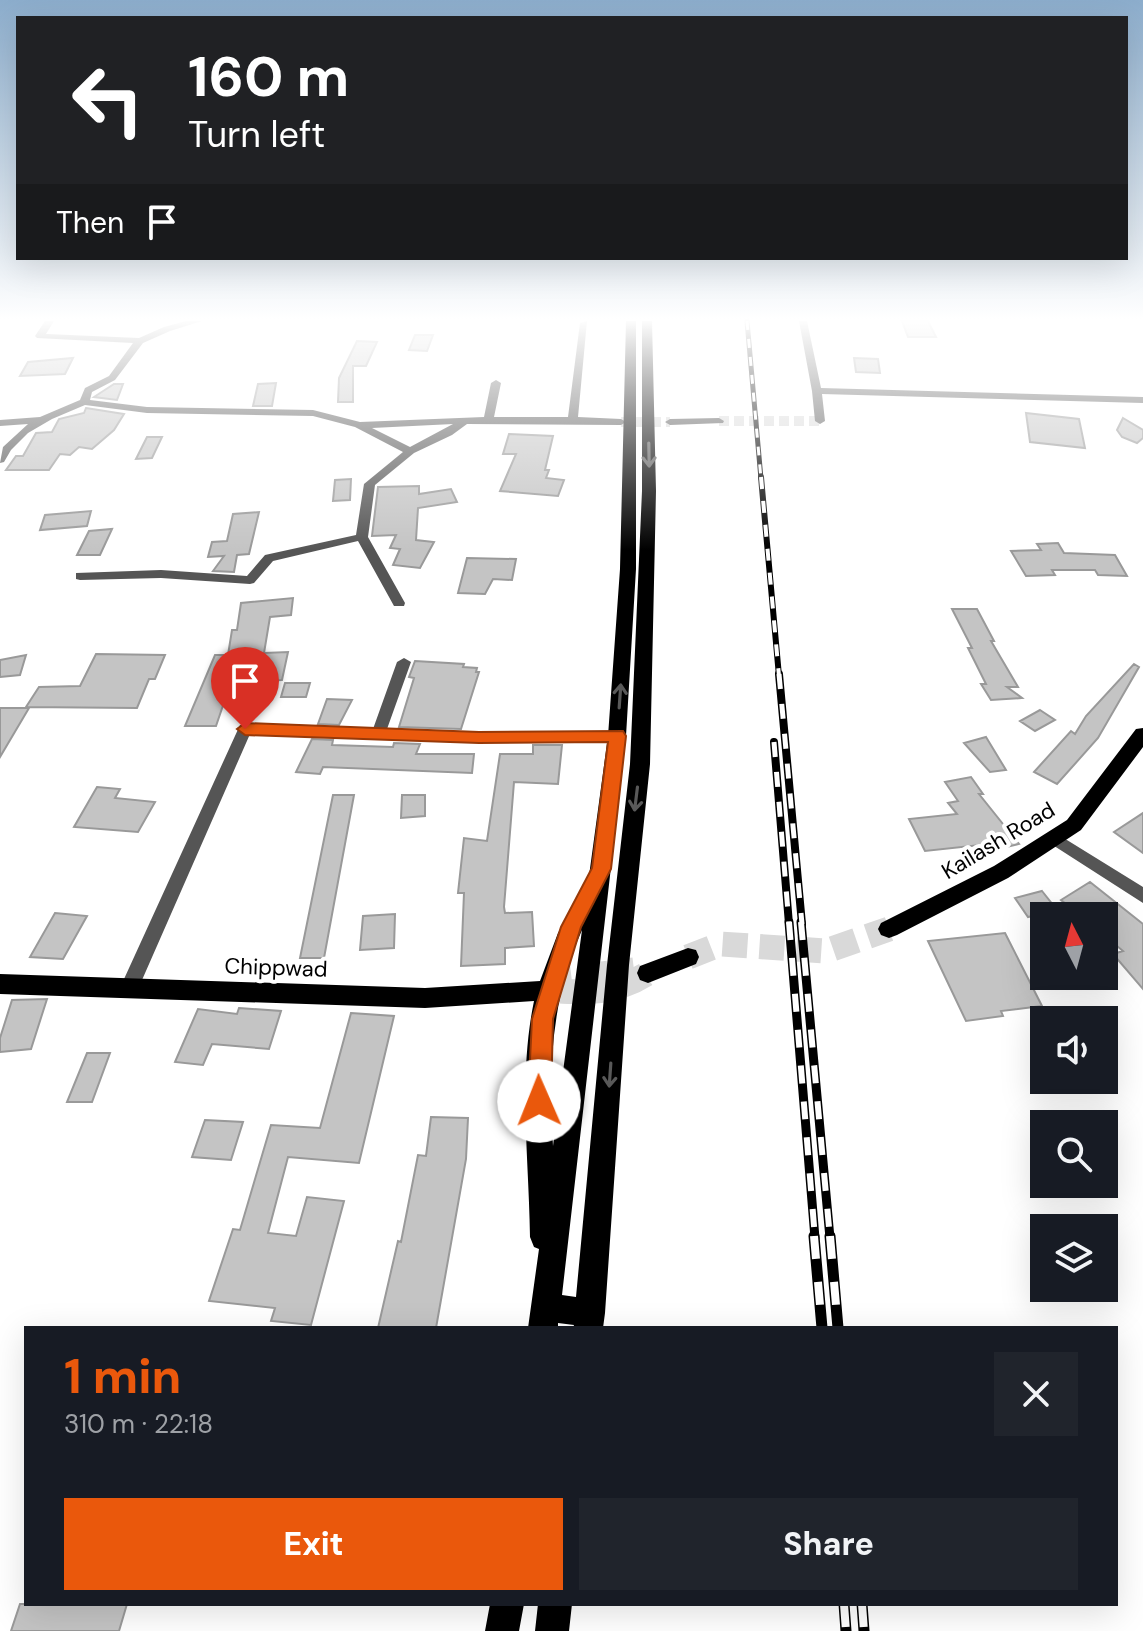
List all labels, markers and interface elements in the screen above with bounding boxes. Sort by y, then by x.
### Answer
text: 160 m [188,40,349,113]
icon: left [56,48,160,152]
text: Turn left [188,111,325,158]
icon: arrive [140,200,184,244]
text: Then [56,203,124,242]
one-way arrow [641,441,656,468]
pin [211,647,279,729]
icon: arrive [223,659,267,703]
one-way arrow [613,683,628,710]
one-way arrow [628,785,643,812]
street label: Kailash Road [936,795,1060,886]
north arrow [1030,902,1118,990]
map controls [1030,902,1118,1302]
street label: Chippwad [224,951,328,984]
button: sound [1030,1006,1118,1094]
position arrow [497,1059,581,1143]
one-way arrow [602,1061,617,1088]
button: search [1030,1110,1118,1198]
button: layers [1030,1214,1118,1302]
text: 1 min [64,1345,181,1408]
button: close [994,1352,1078,1436]
text: 310 m · 22:18 [64,1407,213,1441]
button: Exit [64,1498,563,1590]
button: Share [579,1498,1078,1590]

